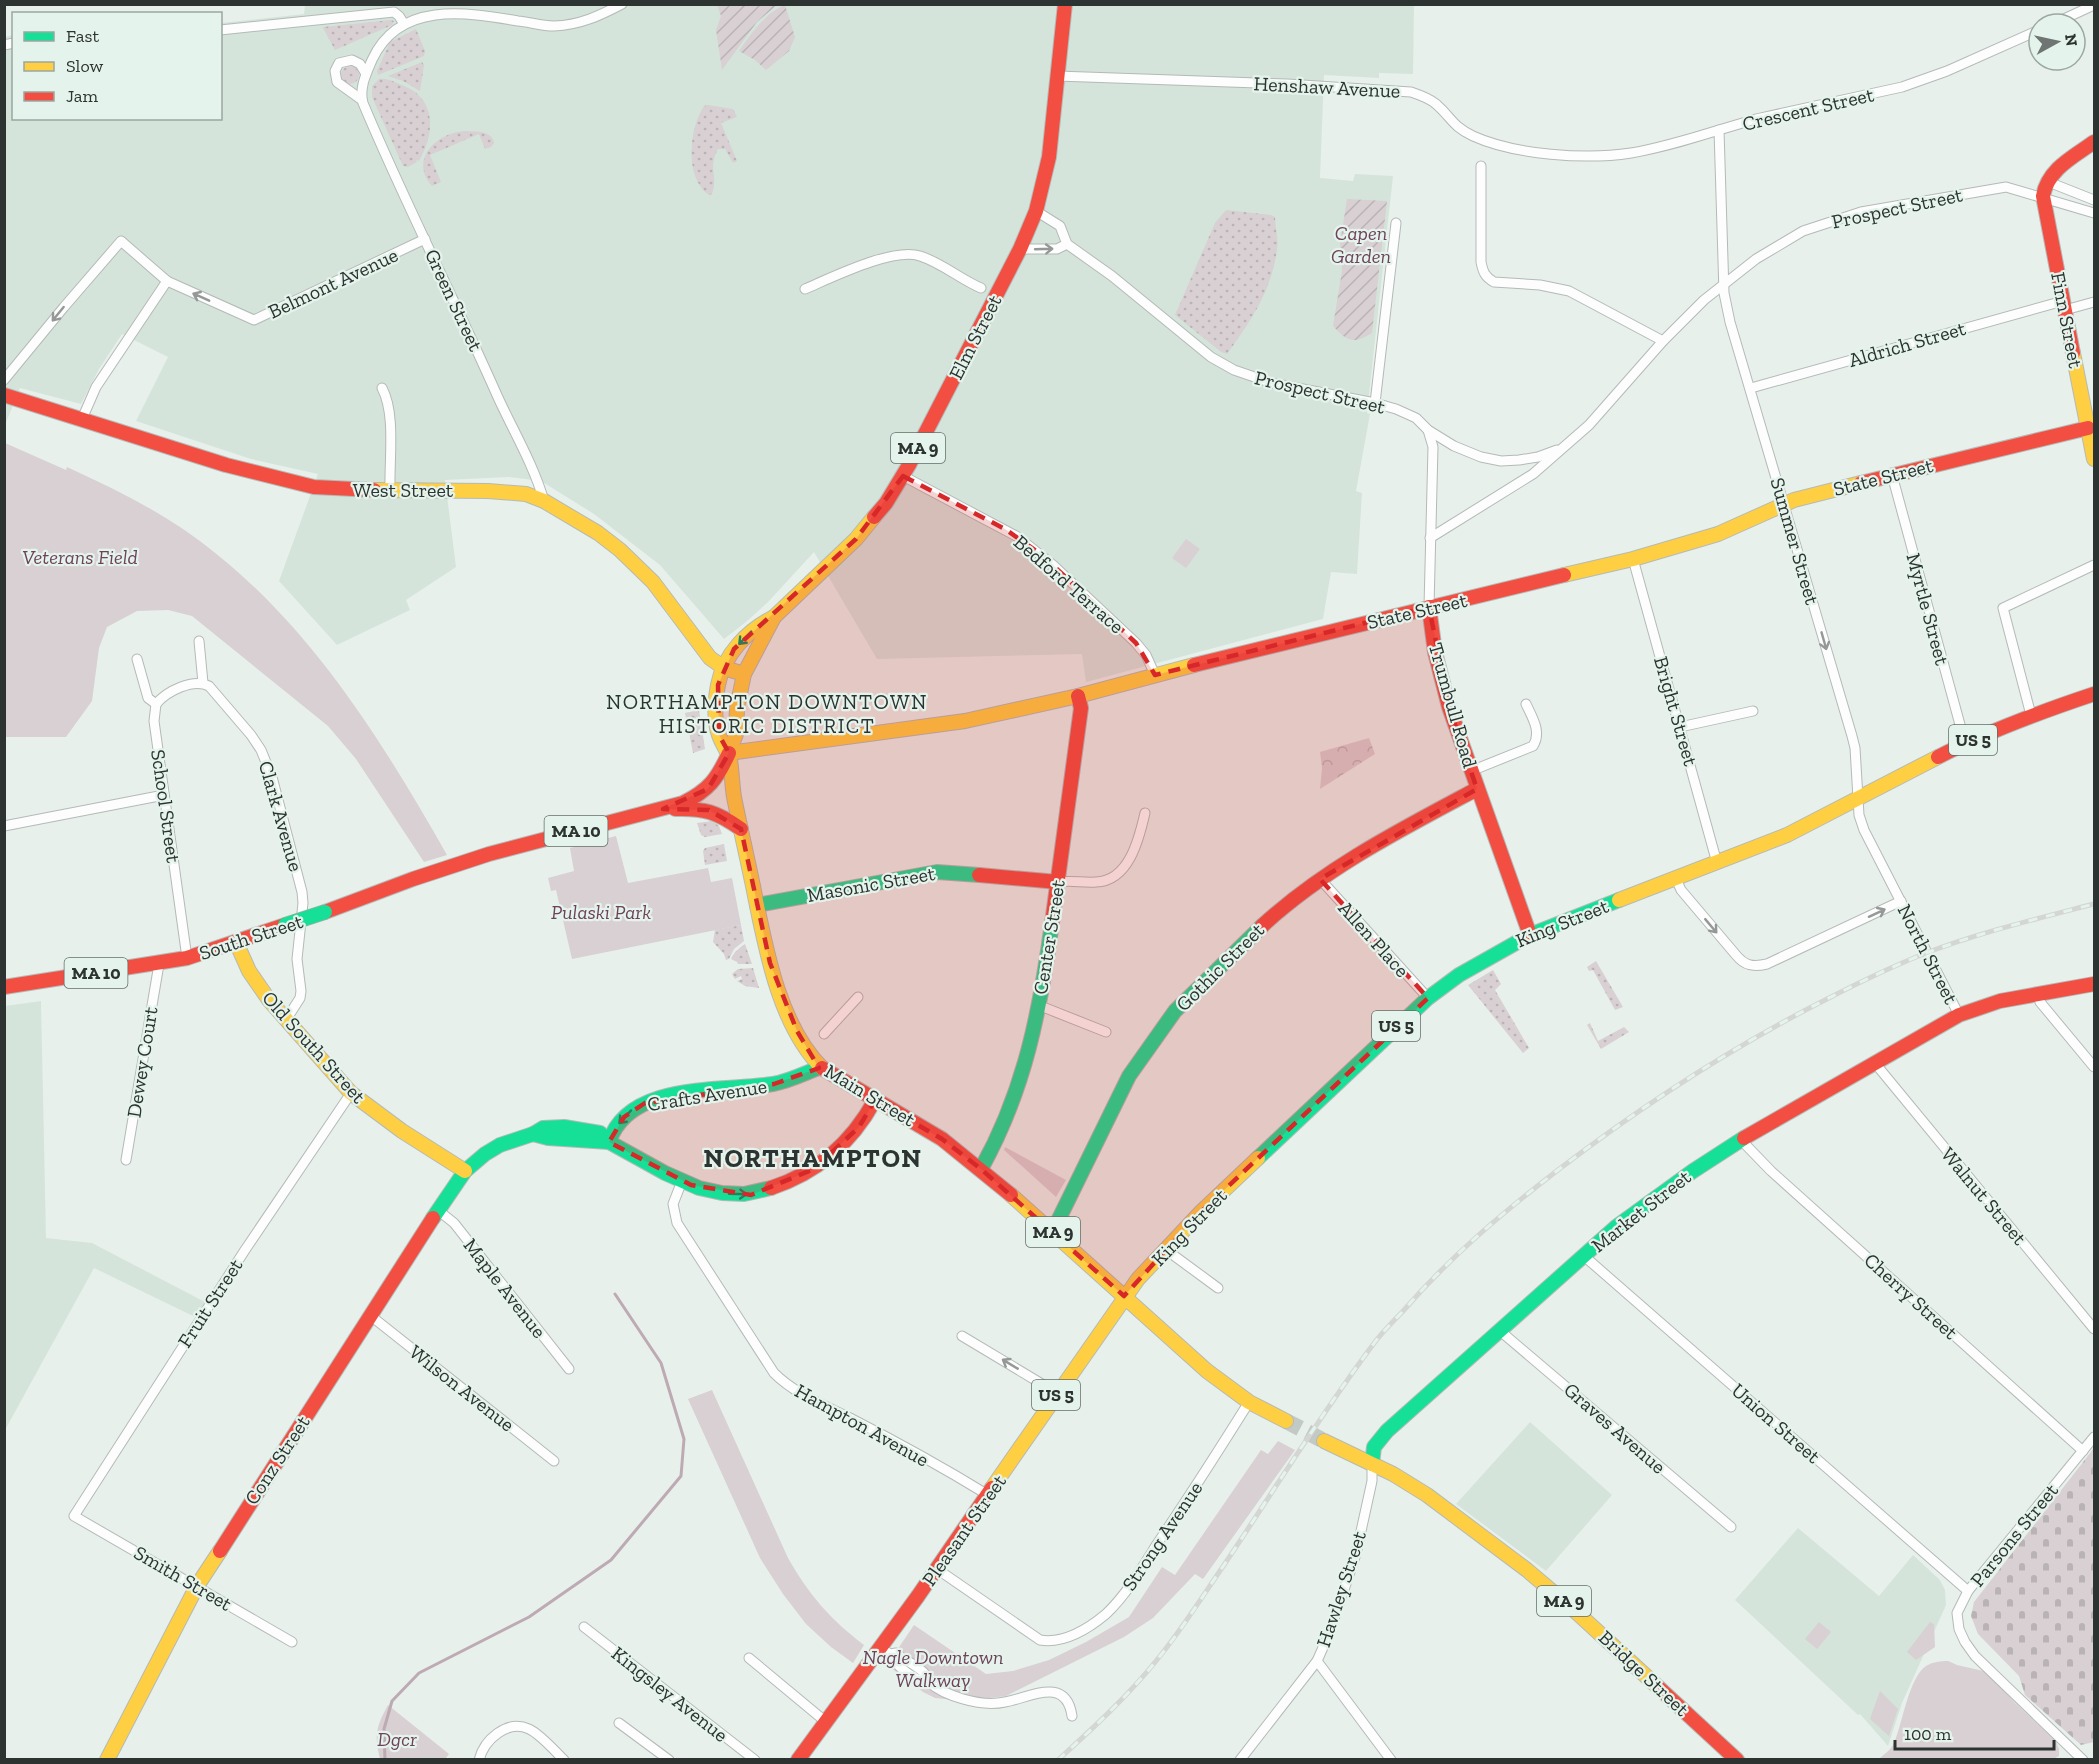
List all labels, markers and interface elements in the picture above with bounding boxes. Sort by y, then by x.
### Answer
legend [12,12,222,120]
north arrow [2027,12,2087,72]
text: Fast [66,25,99,47]
text: N [2061,33,2082,47]
text: Slow [66,55,103,77]
street label: Henshaw Avenue [1253,71,1401,103]
street label: Crescent Street [1740,82,1877,136]
text: Jam [66,85,98,107]
street label: Prospect Street [1829,182,1965,234]
park label: Capen Garden [1331,221,1391,268]
street label: Belmont Avenue [264,242,402,324]
one-way arrow [1034,244,1054,255]
street label: Green Street [420,245,488,355]
street label: Finn Street [2046,270,2088,370]
street label: Elm Street [944,290,1007,383]
one-way arrow [192,291,210,302]
one-way arrow [51,306,64,322]
street label: Aldrich Street [1846,316,1969,372]
street label: Prospect Street [1252,365,1388,419]
road number: MA 9 [891,433,945,463]
street label: State Street [1831,453,1936,501]
street label: Summer Street [1765,475,1825,608]
street label: West Street [353,478,454,502]
street label: Bedford Terrace [1009,530,1129,638]
park label: Veterans Field [22,545,138,569]
street label: Myrtle Street [1902,550,1955,668]
street label: State Street [1365,588,1470,634]
one-way arrow [738,630,752,645]
one-way arrow [1819,631,1830,650]
street label: Trumbull Road [1424,640,1482,770]
street label: Bright Street [1649,653,1703,769]
district label: NORTHAMPTON DOWNTOWN HISTORIC DISTRICT [606,689,928,738]
road number: US 5 [1949,725,1997,755]
street label: School Street [146,748,186,865]
street label: Clark Avenue [254,758,308,874]
road number: MA 10 [544,816,608,846]
street label: Masonic Street [805,861,937,907]
street label: Center Street [1028,877,1070,996]
street label: King Street [1512,893,1613,953]
street label: Allen Place [1334,896,1414,982]
park label: Pulaski Park [551,900,651,924]
street label: North Street [1893,900,1964,1008]
one-way arrow [1867,907,1885,919]
street label: South Street [196,909,307,965]
street label: Gothic Street [1171,918,1269,1016]
one-way arrow [1704,918,1717,934]
road number: MA 10 [64,958,128,988]
street label: Old South Street [257,986,371,1109]
street label: Dewey Court [121,1004,163,1119]
road number: US 5 [1372,1011,1420,1041]
street label: Main Street [820,1059,920,1132]
street label: Crafts Avenue [645,1074,769,1116]
one-way arrow [618,1109,632,1124]
district label: NORTHAMPTON [703,1142,923,1174]
street label: Walnut Street [1936,1142,2032,1250]
street label: Market Street [1587,1164,1696,1257]
street label: King Street [1146,1183,1232,1271]
one-way arrow [728,1189,748,1200]
road number: MA 9 [1026,1217,1080,1247]
street label: Maple Avenue [459,1233,551,1343]
street label: Cherry Street [1859,1248,1963,1345]
street label: Fruit Street [172,1254,248,1352]
street label: Wilson Avenue [405,1339,519,1437]
one-way arrow [1002,1358,1019,1370]
street label: Graves Avenue [1559,1377,1671,1479]
street label: Hampton Avenue [791,1378,933,1472]
street label: Union Street [1727,1378,1826,1468]
road number: US 5 [1032,1380,1080,1410]
street label: Conz Street [239,1411,315,1509]
street label: Pleasant Street [917,1469,1012,1590]
street label: Strong Avenue [1117,1477,1207,1595]
street label: Parsons Street [1965,1478,2063,1591]
street label: Hawley Street [1311,1527,1371,1650]
street label: Smith Street [130,1540,237,1616]
road number: MA 9 [1537,1586,1591,1616]
street label: Bridge Street [1594,1625,1695,1721]
street label: Kingsley Avenue [607,1641,733,1747]
park label: Nagle Downtown Walkway [862,1645,1004,1692]
scale bar [1895,1713,2054,1751]
text: 100 m [1904,1723,1952,1745]
park label: Dgcr [377,1727,417,1751]

